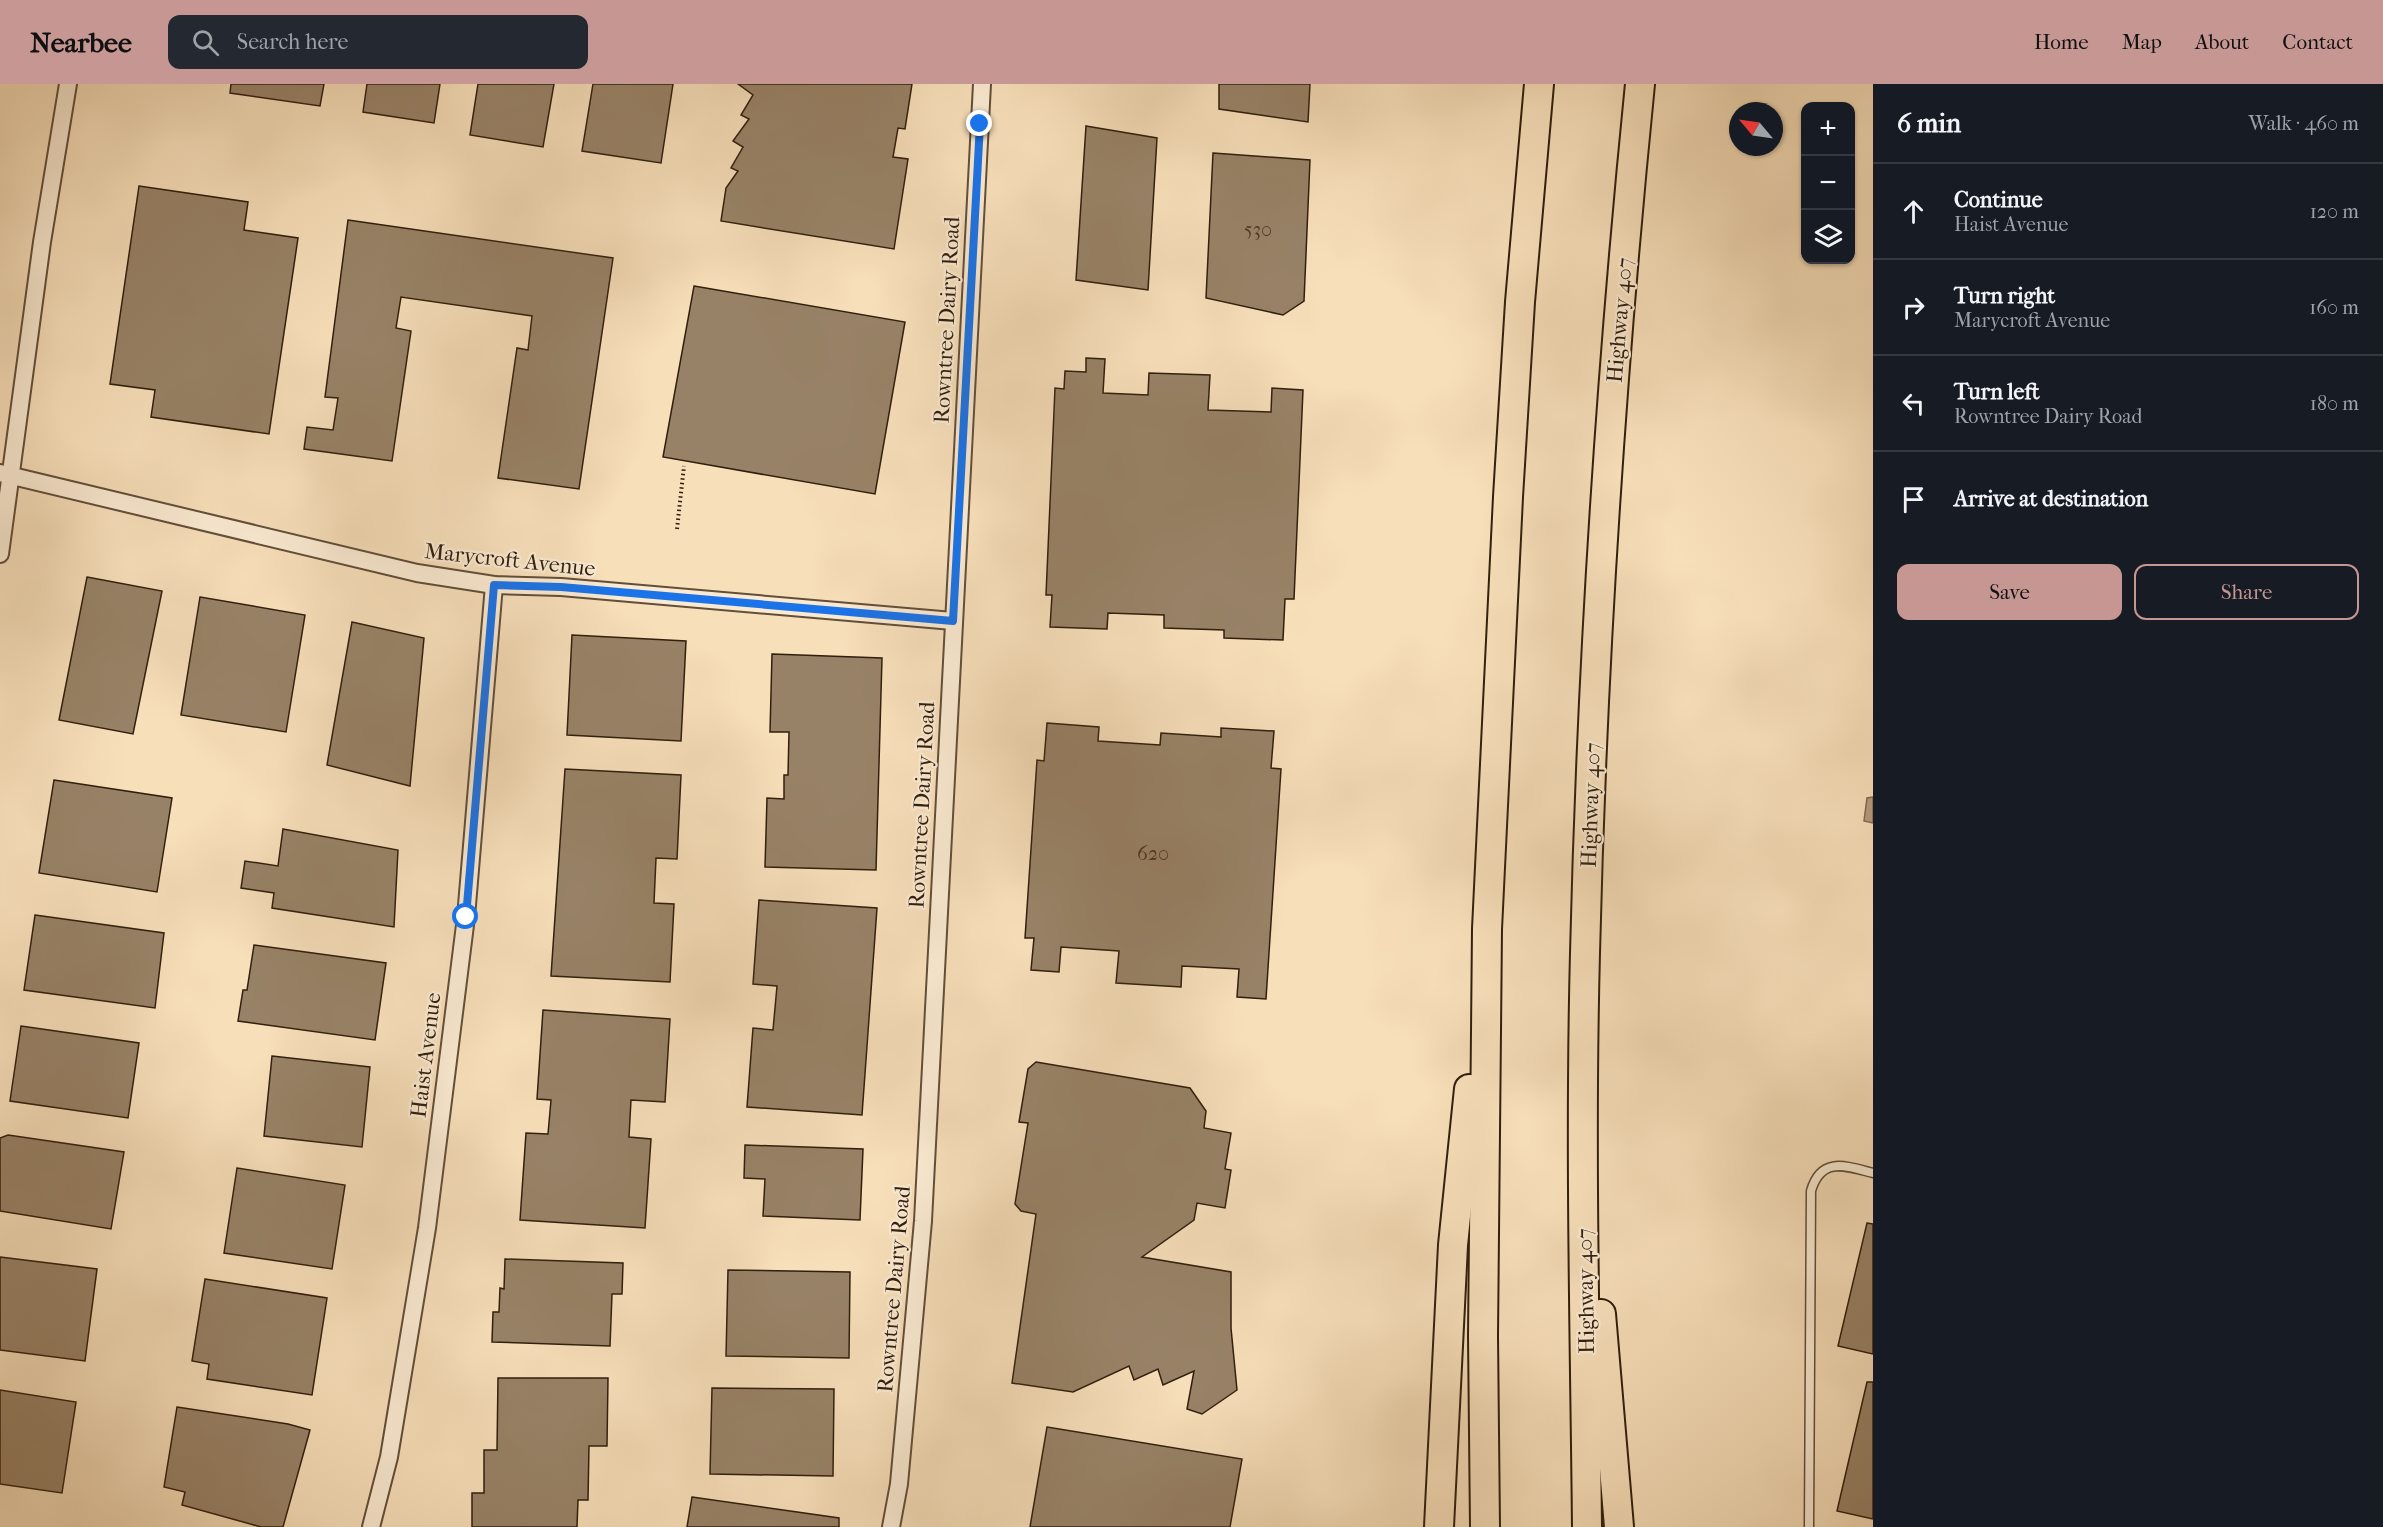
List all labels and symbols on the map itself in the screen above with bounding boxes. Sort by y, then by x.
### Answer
north arrow [1729,102,1783,156]
route end [966,110,992,136]
street label: Rowntree Dairy Road [929,215,965,424]
house number: 530 [1244,218,1272,241]
street label: Highway 407 [1602,256,1638,384]
street label: Marycroft Avenue [423,538,597,582]
street label: Rowntree Dairy Road [904,700,940,909]
street label: Highway 407 [1576,742,1606,868]
house number: 620 [1137,842,1169,865]
route start [452,903,478,929]
street label: Haist Avenue [405,991,447,1119]
street label: Rowntree Dairy Road [872,1184,916,1393]
street label: Highway 407 [1572,1228,1600,1354]

